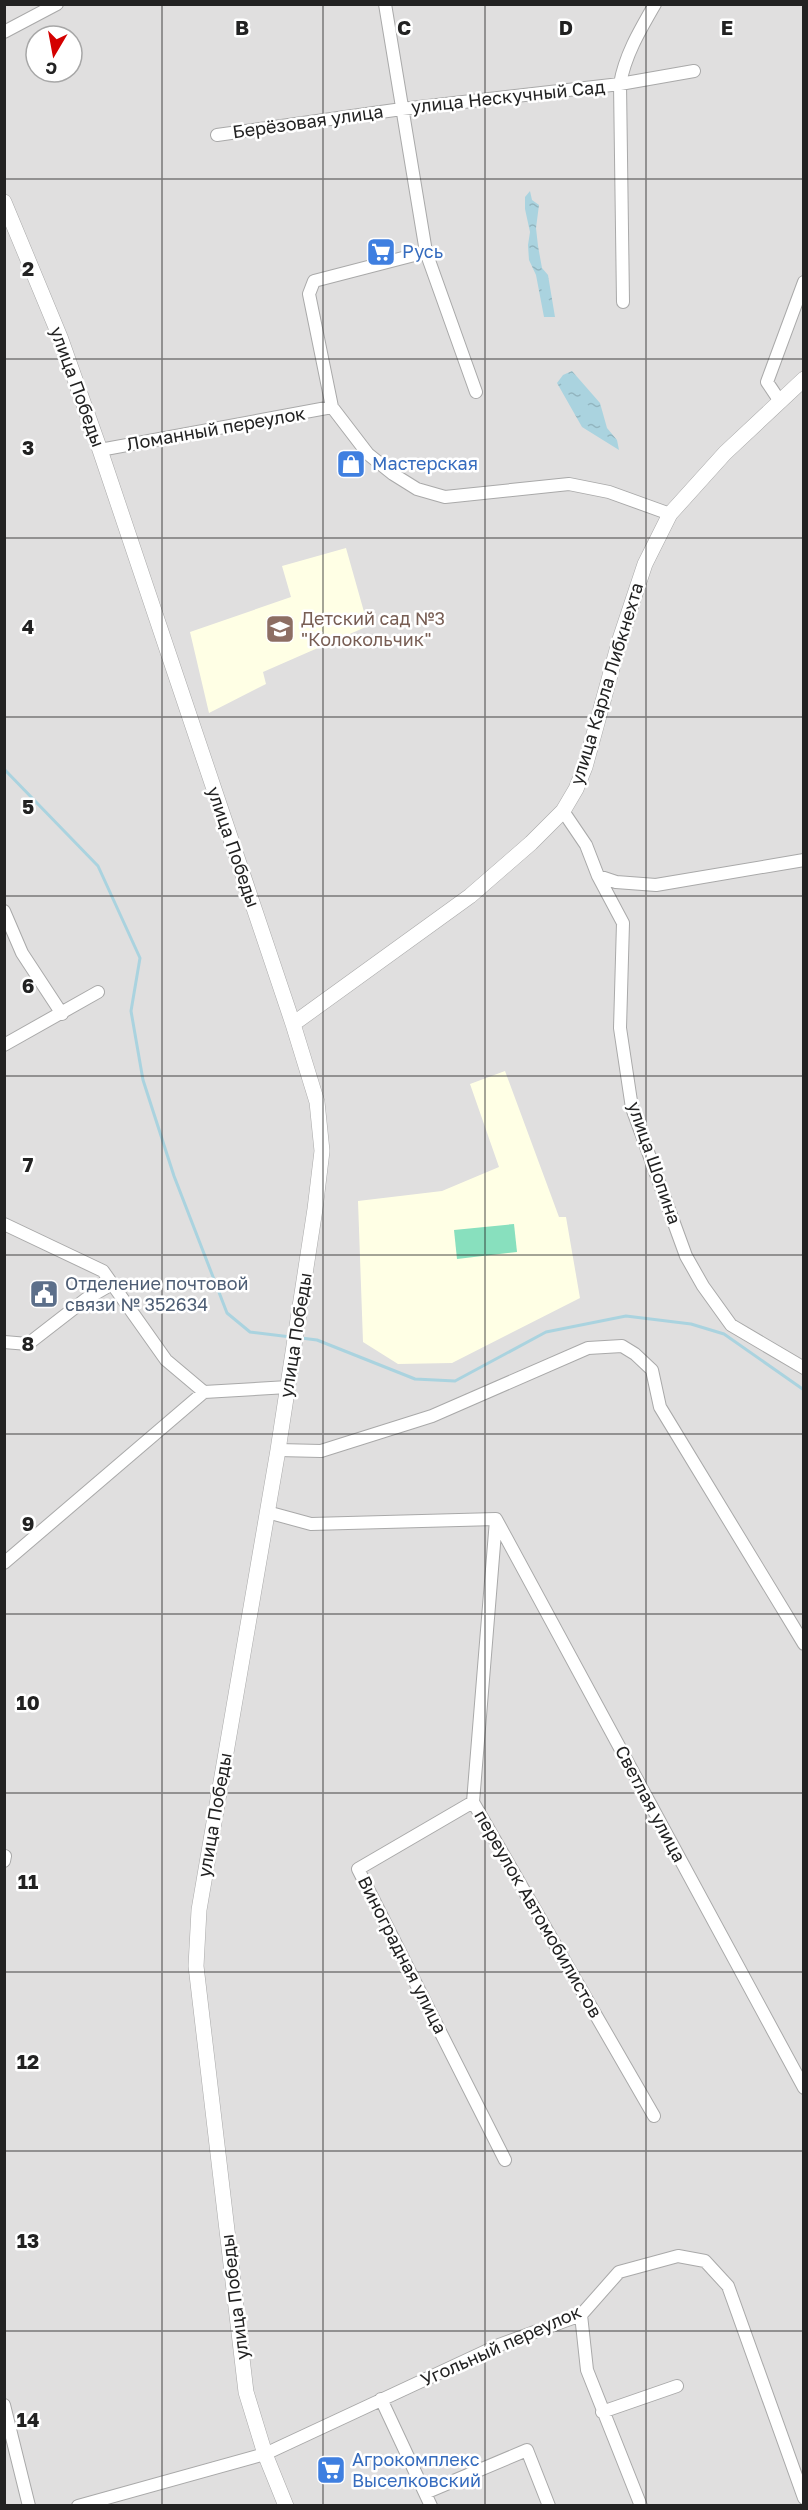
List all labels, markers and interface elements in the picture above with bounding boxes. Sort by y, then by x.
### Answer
text: B [235,15,249,39]
text: C [397,15,411,39]
text: D [559,15,573,39]
text: E [721,15,733,39]
north arrow [24,24,84,84]
text: С [44,58,59,80]
street label: улица Нескучный Сад [410,75,606,117]
street label: Берёзовая улица [231,100,385,142]
supermarket icon: Русь [365,236,397,268]
place label: Русь [402,240,443,262]
text: 2 [22,256,34,280]
street label: улица Победы [46,323,110,450]
street label: Ломанный переулок [125,401,307,455]
text: 3 [22,435,34,459]
shop icon: Мастерская [335,448,367,480]
place label: Мастерская [372,452,478,474]
street label: улица Карла Либкнехта [565,580,647,788]
place label: Детский сад №3 "Колокольчик" [301,607,445,650]
school or university icon: Детский сад №3 "Колокольчик" [264,613,296,645]
text: 4 [22,614,34,638]
street label: улица Победы [203,783,265,910]
text: 5 [22,794,34,818]
text: 6 [22,973,34,997]
street label: улица Шопина [624,1098,686,1227]
text: 7 [23,1152,34,1176]
street label: улица Победы [274,1271,316,1399]
place label: Отделение почтовой связи № 352634 [65,1272,248,1315]
public building icon: Отделение почтовой связи № 352634 [28,1278,60,1310]
text: 8 [22,1331,34,1355]
text: 9 [22,1511,34,1535]
text: 10 [16,1690,40,1714]
street label: Светлая улица [611,1741,691,1866]
street label: улица Победы [192,1751,236,1879]
street label: переулок Автомобилистов [470,1806,607,2021]
text: 11 [18,1869,38,1893]
street label: Виноградная улица [354,1872,452,2037]
text: 12 [17,2049,39,2073]
text: 13 [17,2228,39,2252]
street label: улица Победы [215,2233,253,2361]
street label: Угольный переулок [417,2300,584,2390]
text: 14 [17,2407,39,2431]
place label: Агрокомплекс Выселковский [352,2448,481,2491]
supermarket icon: Агрокомплекс Выселковский [315,2454,347,2486]

